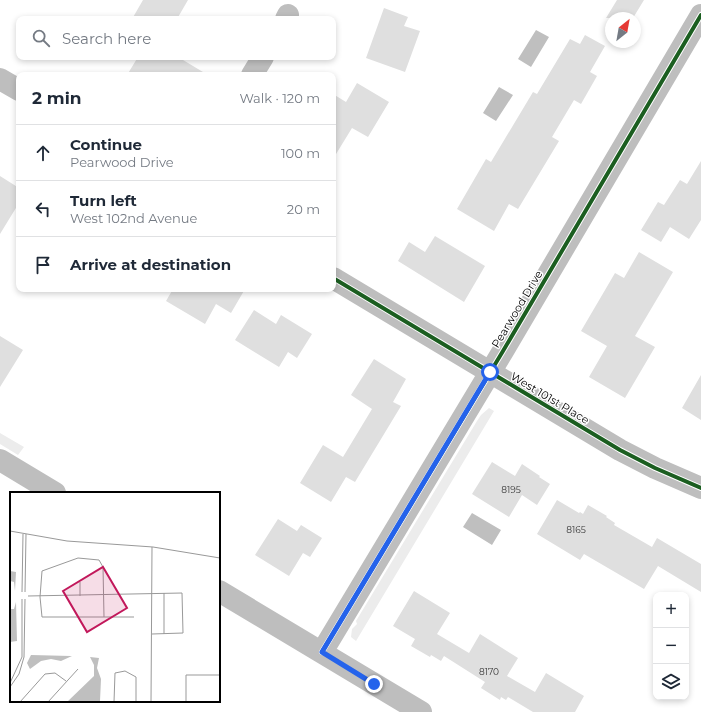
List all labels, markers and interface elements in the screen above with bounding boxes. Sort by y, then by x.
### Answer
north arrow [605,12,641,48]
search box [16,16,336,60]
icon: search [30,27,52,49]
text: Search here [62,29,151,48]
text: 2 min [32,88,82,108]
text: Walk · 120 m [239,90,320,106]
text: Continue [70,135,142,154]
icon: ahead [32,142,54,164]
text: 100 m [281,145,320,161]
text: Pearwood Drive [70,154,174,170]
text: Turn left [70,191,137,210]
icon: left [32,198,54,220]
text: 20 m [287,201,320,217]
text: West 102nd Avenue [70,210,197,226]
icon: arrive [32,254,54,276]
text: Arrive at destination [70,255,231,274]
street label: Pearwood Drive [488,267,546,350]
route start [481,363,499,381]
street label: West 101st Place [508,369,592,427]
house number: 8195 [501,484,521,495]
inset map [10,492,220,702]
house number: 8165 [566,524,586,535]
map controls [653,592,689,700]
button: + [653,592,689,628]
button: − [653,628,689,664]
button: layers [653,664,689,700]
house number: 8170 [479,666,499,677]
route end [365,675,383,693]

